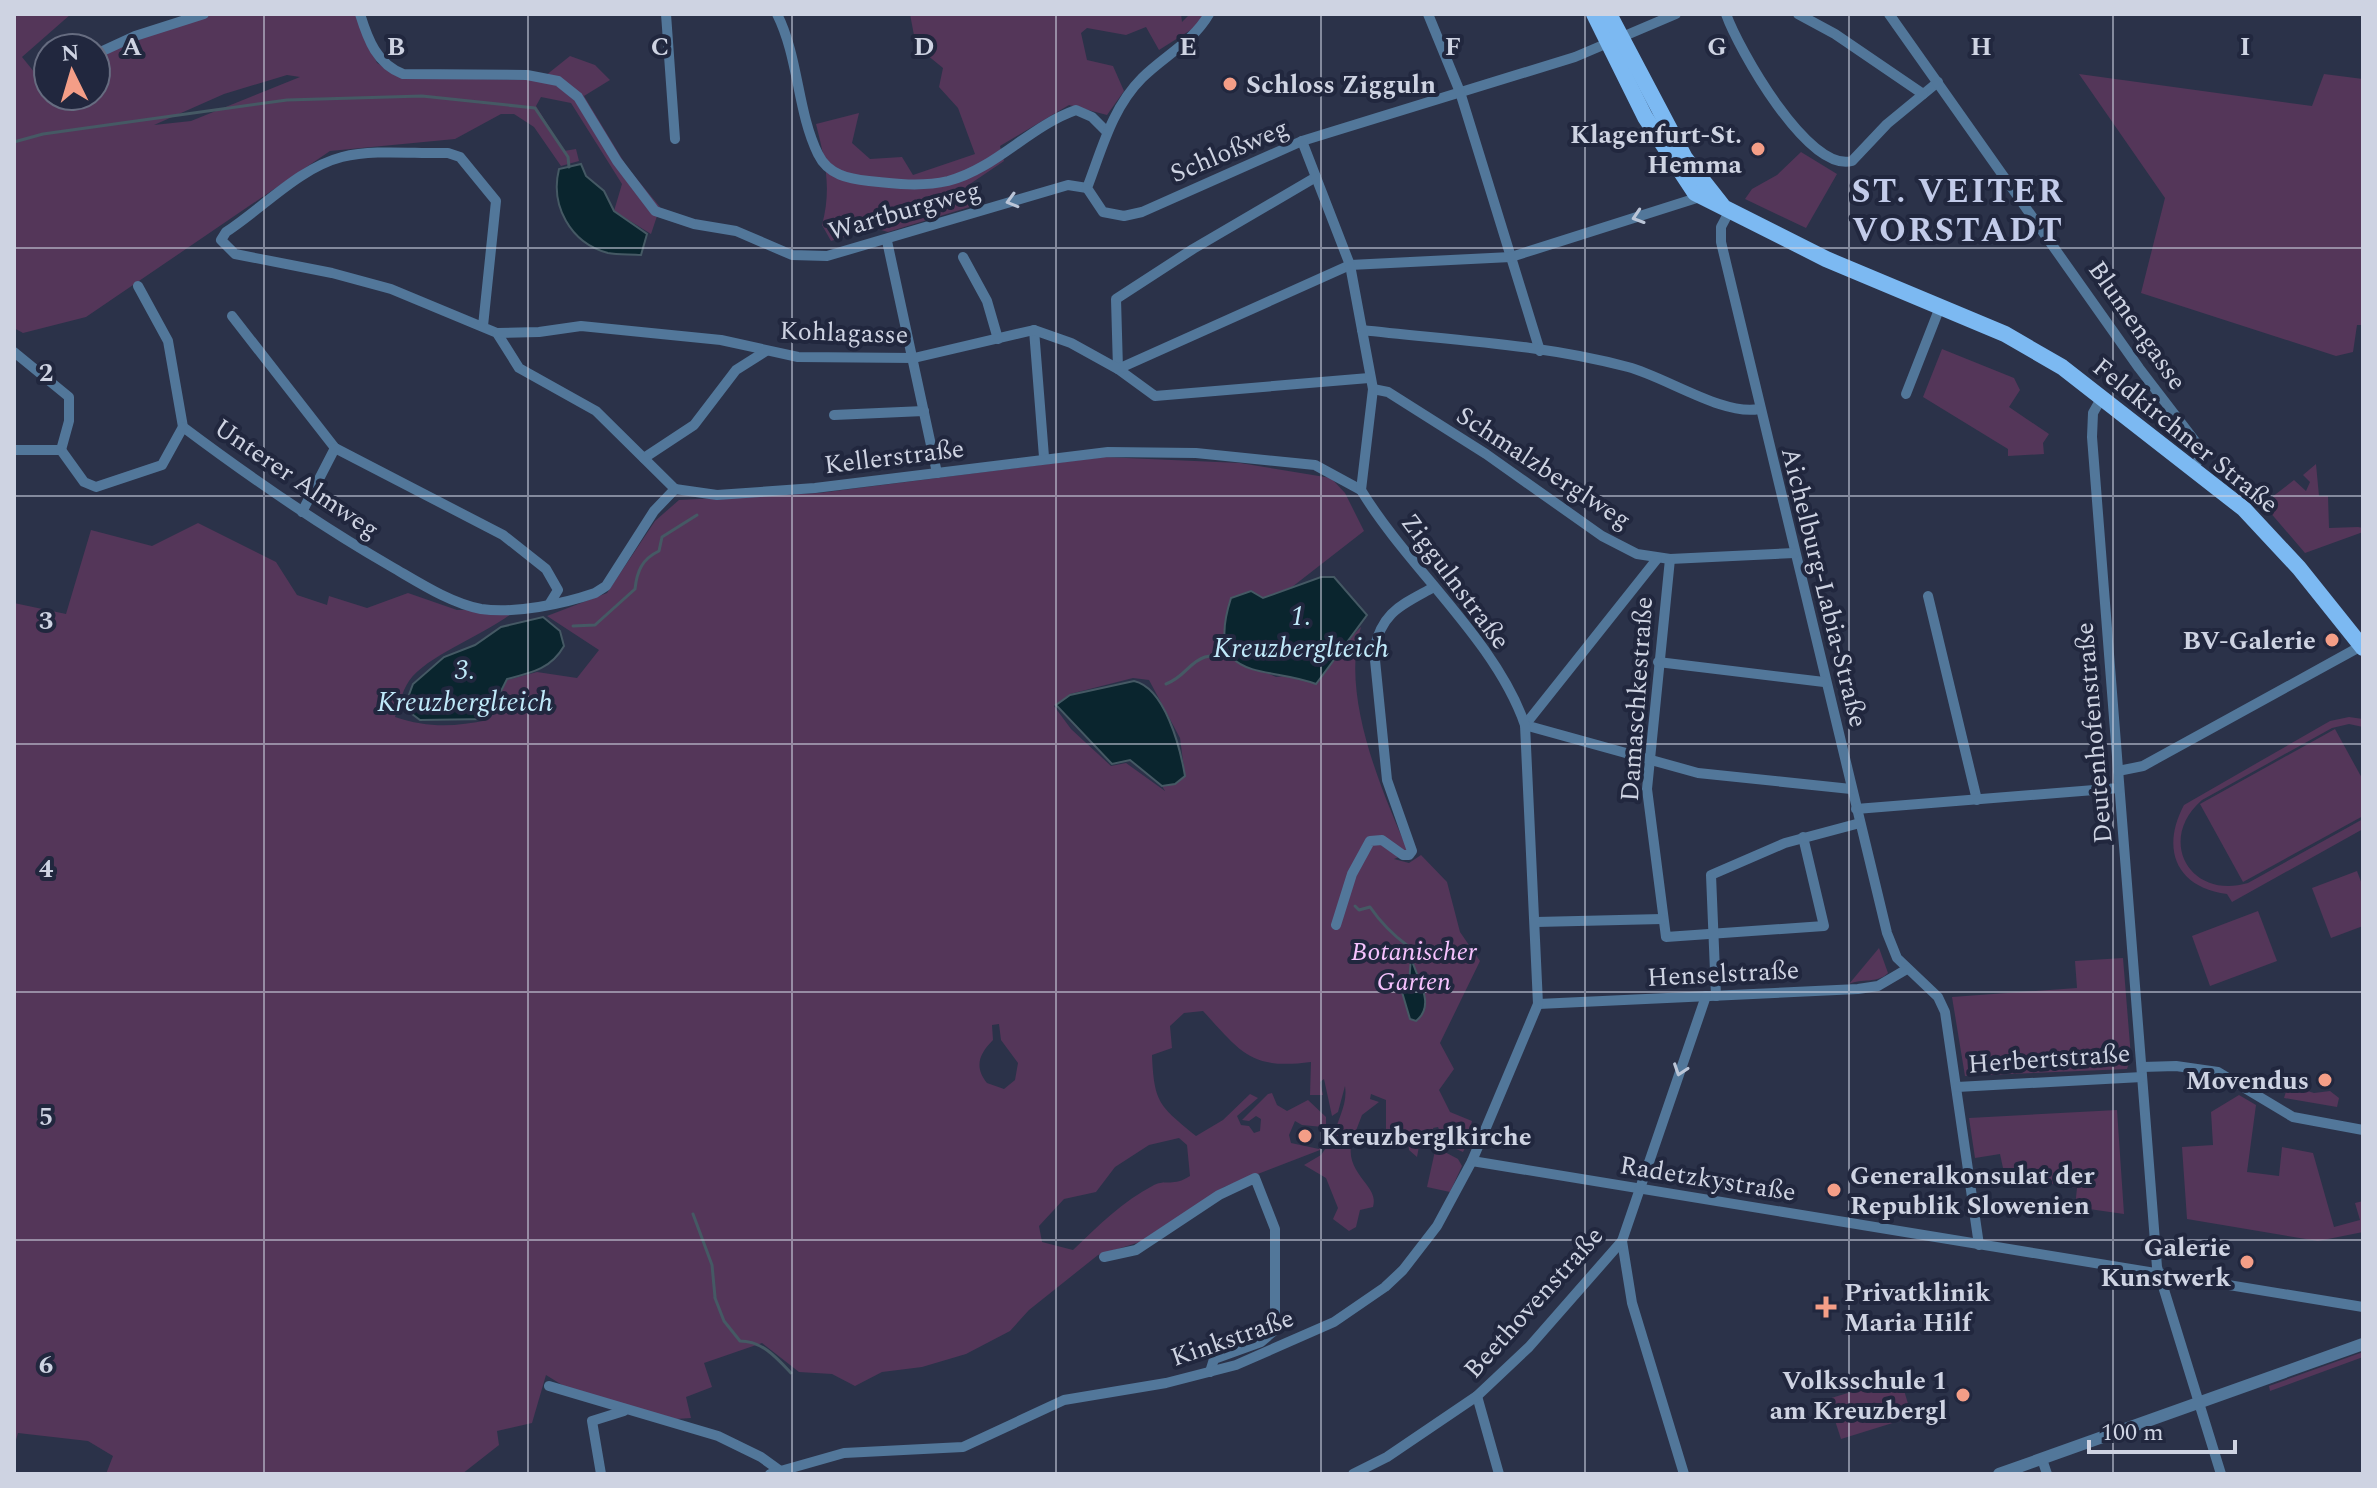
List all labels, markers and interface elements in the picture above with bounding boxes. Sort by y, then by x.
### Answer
text: A [122,27,142,67]
text: B [387,27,405,67]
text: C [651,27,669,67]
text: D [914,27,934,67]
text: E [1179,27,1197,67]
text: F [1445,27,1461,67]
text: G [1707,27,1727,67]
text: H [1970,27,1992,67]
text: I [2240,27,2250,67]
north arrow [32,32,112,112]
text: N [60,36,81,71]
place label: Schloss Zigguln [1246,65,1436,105]
marker: Schloss Zigguln [1221,75,1239,93]
street label: Schloßweg [1164,108,1295,194]
place label: Klagenfurt-St. Hemma [1570,115,1743,185]
marker: Klagenfurt-St. Hemma [1749,140,1767,158]
district label: ST. VEITER VORSTADT [1851,166,2065,257]
street label: Wartburgweg [823,170,985,252]
one-way arrow [1006,192,1020,208]
one-way arrow [1632,208,1645,224]
street label: Blumengasse [2078,252,2197,399]
street label: Kohlagasse [779,311,909,355]
street label: Feldkirchner Straße [2084,348,2287,524]
text: 2 [39,353,53,393]
street label: Schmalzberglweg [1448,396,1639,540]
street label: Unterer Almweg [205,408,387,549]
street label: Kellerstraße [822,429,967,485]
street label: Aichelburg-Labia-Straße [1770,443,1878,731]
street label: Ziggulnstraße [1390,505,1520,658]
water label: 1. Kreuzberglteich [1213,595,1389,670]
street label: Damaschkestraße [1610,595,1664,803]
text: 3 [39,601,53,641]
street label: Deutenhofenstraße [2064,621,2124,845]
place label: BV-Galerie [2183,621,2316,661]
marker: BV-Galerie [2323,631,2341,649]
water label: 3. Kreuzberglteich [377,649,553,724]
text: 4 [39,849,54,889]
park label: Botanischer Garten [1351,932,1478,1002]
street label: Henselstraße [1646,950,1800,998]
street label: Herbertstraße [1966,1033,2132,1085]
place label: Movendus [2186,1061,2309,1101]
one-way arrow [1674,1062,1690,1076]
marker: Movendus [2316,1071,2334,1089]
text: 5 [39,1097,53,1137]
place label: Kreuzberglkirche [1321,1117,1532,1157]
marker: Kreuzberglkirche [1296,1127,1314,1145]
street label: Radetzkystraße [1617,1145,1799,1213]
place label: Generalkonsulat der Republik Slowenien [1850,1156,2095,1226]
marker: Generalkonsulat der Republik Slowenien [1825,1181,1843,1199]
street label: Beethovenstraße [1454,1218,1613,1388]
place label: Galerie Kunstwerk [2100,1228,2231,1298]
marker: Galerie Kunstwerk [2238,1253,2256,1271]
place label: Privatklinik Maria Hilf [1844,1273,1991,1343]
marker: Privatklinik Maria Hilf [1815,1296,1837,1318]
street label: Kinkstraße [1165,1298,1299,1378]
text: 6 [39,1345,53,1385]
place label: Volksschule 1 am Kreuzbergl [1770,1361,1947,1431]
marker: Volksschule 1 am Kreuzbergl [1954,1386,1972,1404]
scale bar [2089,1404,2235,1454]
text: 100 m [2101,1415,2164,1451]

